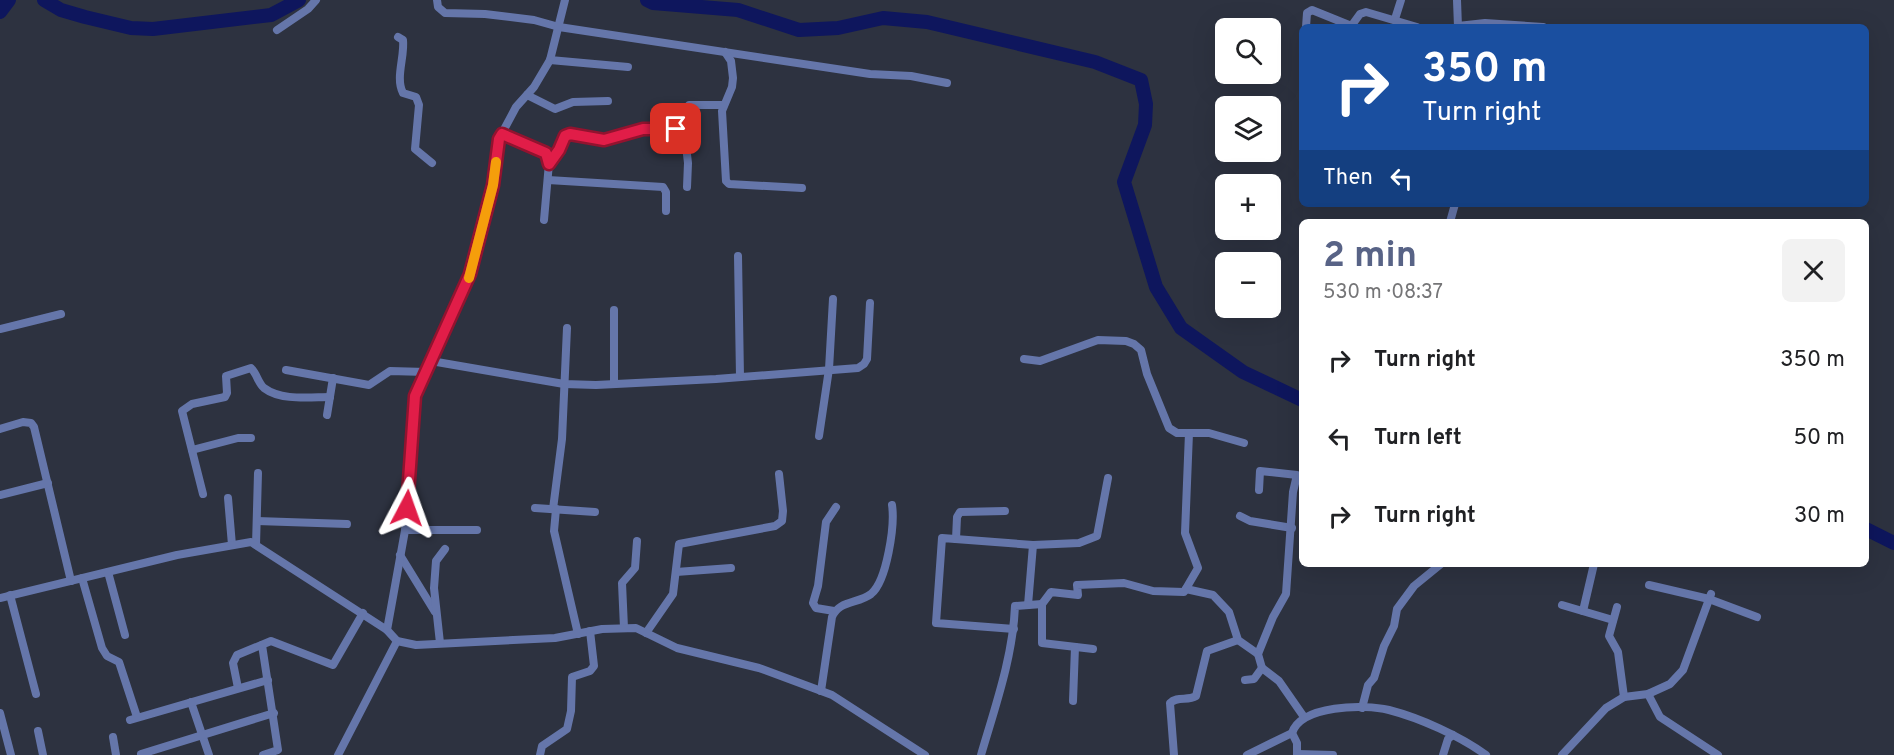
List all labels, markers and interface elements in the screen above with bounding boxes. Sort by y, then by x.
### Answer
map controls [1215,18,1281,318]
button: search [1215,18,1281,84]
text: 350 m [1422,44,1548,97]
icon: right [1323,48,1401,126]
button: layers [1215,96,1281,162]
text: Turn right [1422,96,1541,130]
pin [650,103,701,154]
icon: arrive [659,112,692,145]
icon: left [1385,162,1418,195]
text: Then [1323,165,1373,192]
button: + [1215,174,1281,240]
text: 2 min [1323,234,1417,280]
button: close [1782,239,1845,302]
button: − [1215,252,1281,318]
text: 530 m · 08:37 [1323,280,1443,306]
icon: right [1323,344,1356,377]
text: Turn right [1374,347,1476,374]
text: 350 m [1780,347,1845,374]
icon: left [1323,422,1356,455]
text: Turn left [1374,425,1462,452]
text: 50 m [1793,425,1845,452]
position arrow [375,476,439,540]
icon: right [1323,500,1356,533]
text: Turn right [1374,503,1476,530]
text: 30 m [1794,503,1845,530]

